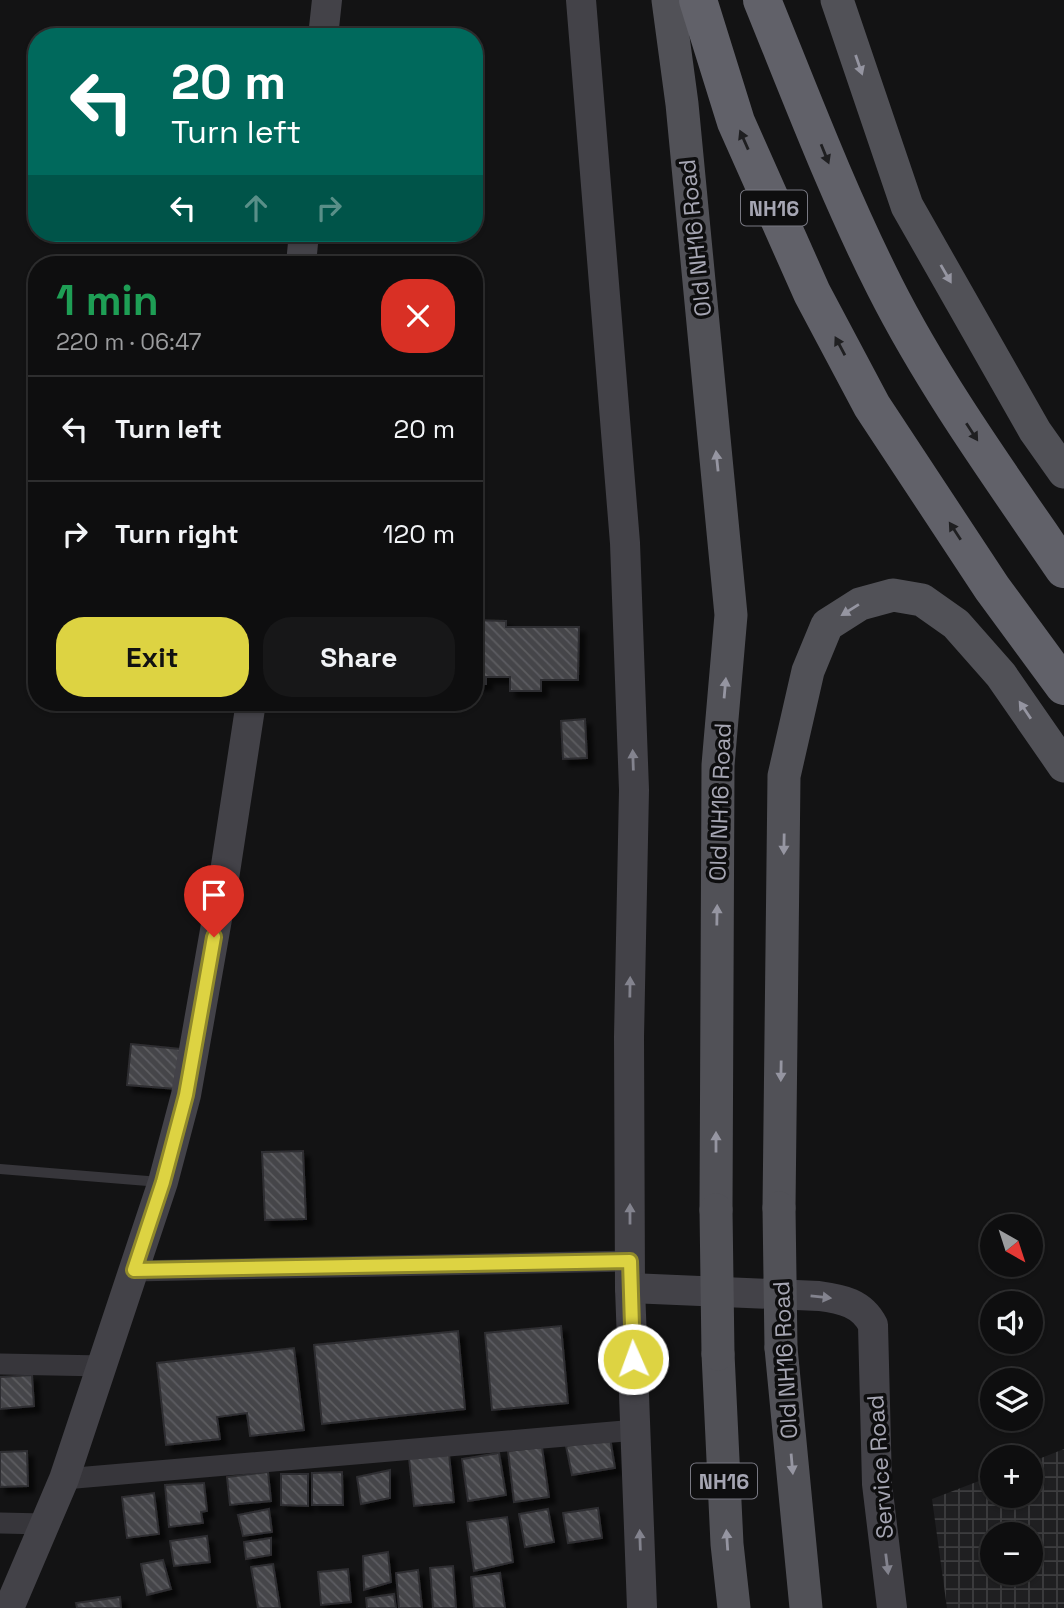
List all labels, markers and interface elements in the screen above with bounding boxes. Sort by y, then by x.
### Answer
text: 20 m [171,51,286,113]
one-way arrow [854,54,865,75]
icon: left [56,56,147,147]
text: Turn left [171,112,301,152]
one-way arrow [738,130,750,150]
one-way arrow [819,144,830,165]
street label: Old NH16 Road [672,158,718,318]
icon: left [164,189,202,227]
icon: ahead [237,189,275,227]
icon: right [310,189,348,227]
road number: NH16 [741,190,807,226]
one-way arrow [940,264,952,283]
text: 1 min [56,274,159,327]
button: close [381,279,455,353]
text: 220 m · 06:47 [56,327,202,357]
one-way arrow [835,336,846,356]
icon: left [56,410,94,448]
text: Turn left [115,412,222,446]
text: 20 m [394,412,455,446]
one-way arrow [966,422,979,442]
one-way arrow [711,450,722,472]
icon: right [56,515,94,553]
text: Turn right [115,517,239,551]
text: 120 m [383,517,455,551]
one-way arrow [948,522,962,540]
one-way arrow [841,604,860,617]
button: Exit [56,617,249,697]
button: Share [263,617,455,697]
one-way arrow [720,676,731,698]
one-way arrow [1019,700,1032,720]
street label: Old NH16 Road [702,722,738,882]
one-way arrow [628,748,639,770]
one-way arrow [779,833,790,855]
pin [184,865,244,937]
icon: arrive [195,876,233,914]
one-way arrow [711,903,723,925]
one-way arrow [624,976,636,998]
one-way arrow [775,1061,787,1083]
one-way arrow [710,1131,722,1153]
one-way arrow [624,1203,636,1225]
north arrow [980,1214,1043,1278]
map controls [980,1214,1043,1585]
street label: Old NH16 Road [766,1280,804,1440]
one-way arrow [810,1291,832,1302]
button: sound [980,1291,1043,1354]
position arrow [596,1322,670,1396]
button: layers [980,1368,1043,1431]
street label: Service Road [860,1394,900,1540]
button: + [980,1445,1043,1508]
one-way arrow [787,1454,798,1476]
road number: NH16 [691,1464,757,1498]
button: − [980,1522,1043,1585]
one-way arrow [634,1529,645,1551]
one-way arrow [722,1529,733,1551]
one-way arrow [881,1554,892,1576]

